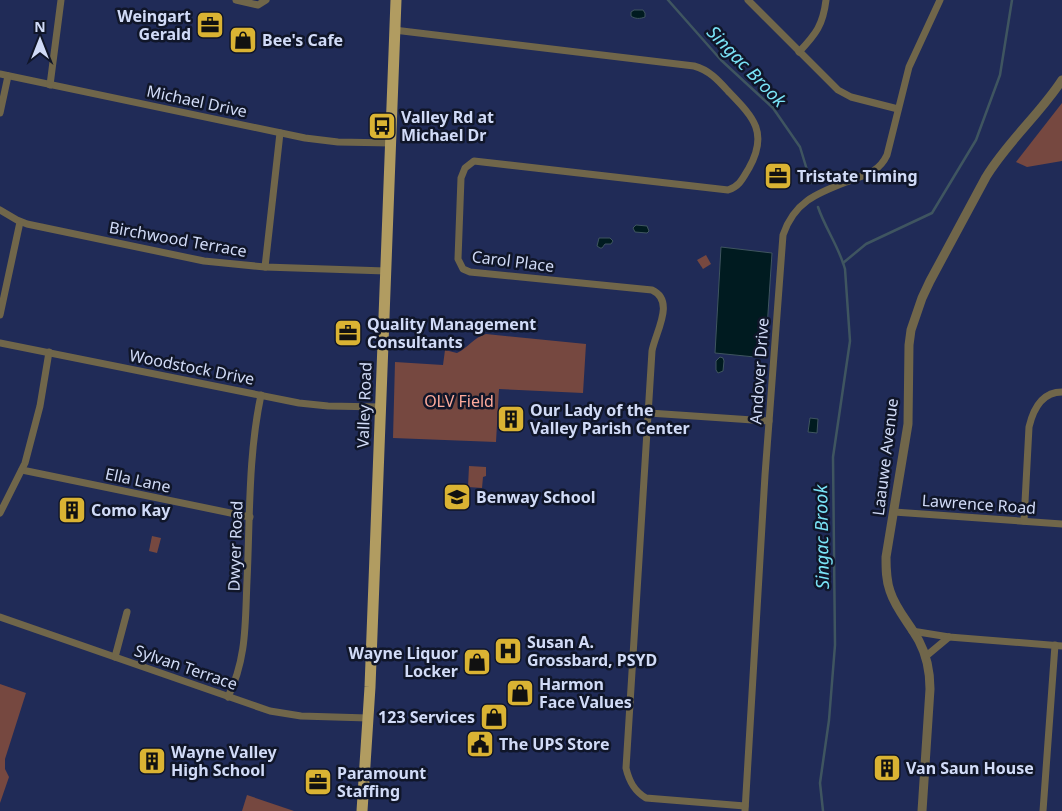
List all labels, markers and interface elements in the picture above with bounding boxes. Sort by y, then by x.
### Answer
place label: Weingart Gerald [117,5,191,45]
office icon: Weingart Gerald [195,10,225,40]
north arrow [15,15,65,65]
text: N [34,17,46,36]
water label: Singac Brook [702,20,793,113]
shop icon: Bee's Cafe [228,25,258,55]
place label: Bee's Cafe [262,29,343,51]
street label: Michael Drive [145,80,249,122]
place label: Valley Rd at Michael Dr [401,106,494,146]
bus stop icon: Valley Rd at Michael Dr [367,111,397,141]
office icon: Tristate Timing [763,161,793,191]
place label: Tristate Timing [797,165,918,187]
street label: Birchwood Terrace [107,216,249,262]
street label: Carol Place [471,245,555,277]
place label: Quality Management Consultants [367,313,536,353]
street label: Andover Drive [744,317,774,425]
office icon: Quality Management Consultants [333,318,363,348]
street label: Woodstock Drive [128,344,256,390]
street label: Valley Road [352,362,376,448]
park label: OLV Field [424,390,494,412]
street label: Laauwe Avenue [867,397,903,517]
place label: Our Lady of the Valley Parish Center [530,399,690,439]
building icon: Our Lady of the Valley Parish Center [496,404,526,434]
street label: Ella Lane [103,462,173,498]
school or university icon: Benway School [442,482,472,512]
water label: Singac Brook [808,484,834,589]
place label: Benway School [476,486,595,508]
street label: Lawrence Road [921,489,1037,519]
building icon: Como Kay [57,495,87,525]
place label: Como Kay [91,499,171,521]
street label: Dwyer Road [222,500,248,592]
place label: Susan A. Grossbard, PSYD [527,631,657,671]
hospital icon: Susan A. Grossbard, PSYD [493,636,523,666]
street label: Sylvan Terrace [132,639,240,695]
place label: Wayne Liquor Locker [349,642,458,682]
shop icon: Wayne Liquor Locker [462,647,492,677]
place label: Harmon Face Values [539,673,632,713]
shop icon: Harmon Face Values [505,678,535,708]
shop icon: 123 Services [479,702,509,732]
place label: 123 Services [378,706,475,728]
public building icon: The UPS Store [465,729,495,759]
place label: The UPS Store [499,733,610,755]
place label: Wayne Valley High School [171,741,277,781]
building icon: Wayne Valley High School [137,746,167,776]
building icon: Van Saun House [872,753,902,783]
place label: Van Saun House [906,757,1034,779]
place label: Paramount Staffing [337,762,426,802]
office icon: Paramount Staffing [303,767,333,797]

